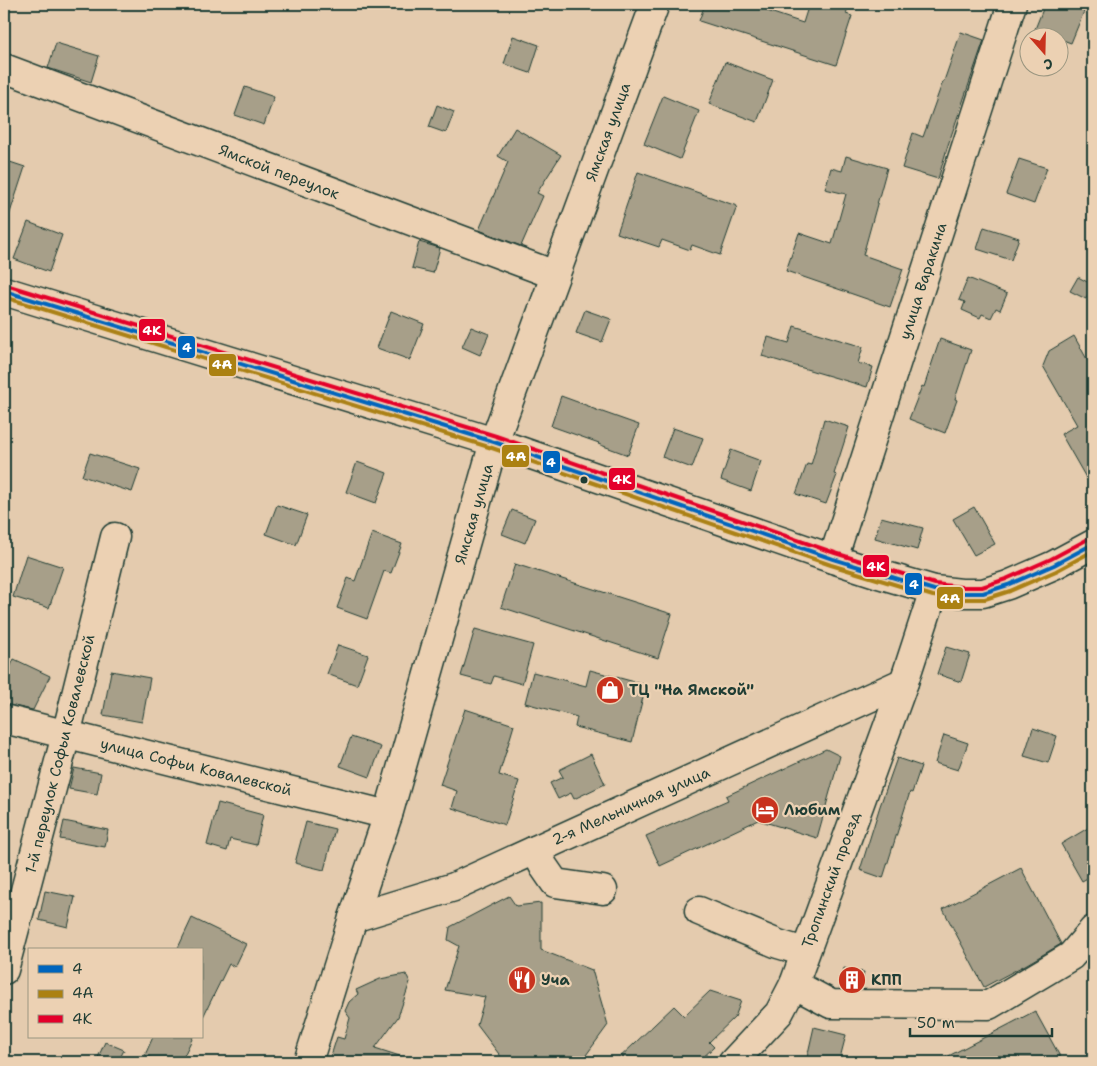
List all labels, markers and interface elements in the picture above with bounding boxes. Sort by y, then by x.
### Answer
north arrow [1020,28,1070,78]
text: С [1041,54,1056,74]
street label: Ямская улица [581,79,635,184]
street label: Ямской переулок [216,140,342,204]
street label: улица Варакина [895,219,952,342]
line badge: 4К [138,318,166,342]
text: 4К [142,321,162,339]
line badge: 4 [177,335,196,359]
text: 4 [182,338,192,356]
line badge: 4А [208,353,237,377]
text: 4А [212,355,233,373]
line badge: 4А [501,444,530,468]
text: 4А [506,447,527,465]
line badge: 4 [542,450,561,474]
text: 4 [546,453,556,471]
street label: Ямская улица [450,461,498,567]
line badge: 4К [608,467,636,491]
text: 4К [612,470,632,488]
unlabelled marker [579,475,589,485]
line badge: 4К [862,554,890,578]
text: 4К [866,557,886,575]
line badge: 4 [904,572,923,596]
text: 4 [909,575,919,593]
line badge: 4А [936,586,964,610]
text: 4А [940,589,961,607]
street label: 1-й переулок Софьи Ковалевской [21,632,99,876]
shop icon: ТЦ "На Ямской" [595,675,625,705]
place label: ТЦ "На Ямской" [629,680,754,700]
street label: улица Софьи Ковалевской [98,734,294,801]
street label: 2-я Мельничная улица [549,762,714,850]
hotel icon: Любим [750,795,780,825]
place label: Любим [784,800,841,820]
street label: Тропинский проезд [797,809,865,951]
legend [28,948,202,1038]
text: 4 [72,959,83,979]
restaurant icon: Уча [507,965,537,995]
building icon: КПП [837,965,867,995]
place label: Уча [541,970,571,990]
place label: КПП [871,970,902,990]
text: 4А [72,983,94,1003]
scale bar [910,1006,1052,1038]
text: 4К [72,1009,93,1029]
text: 50 m [917,1013,955,1033]

